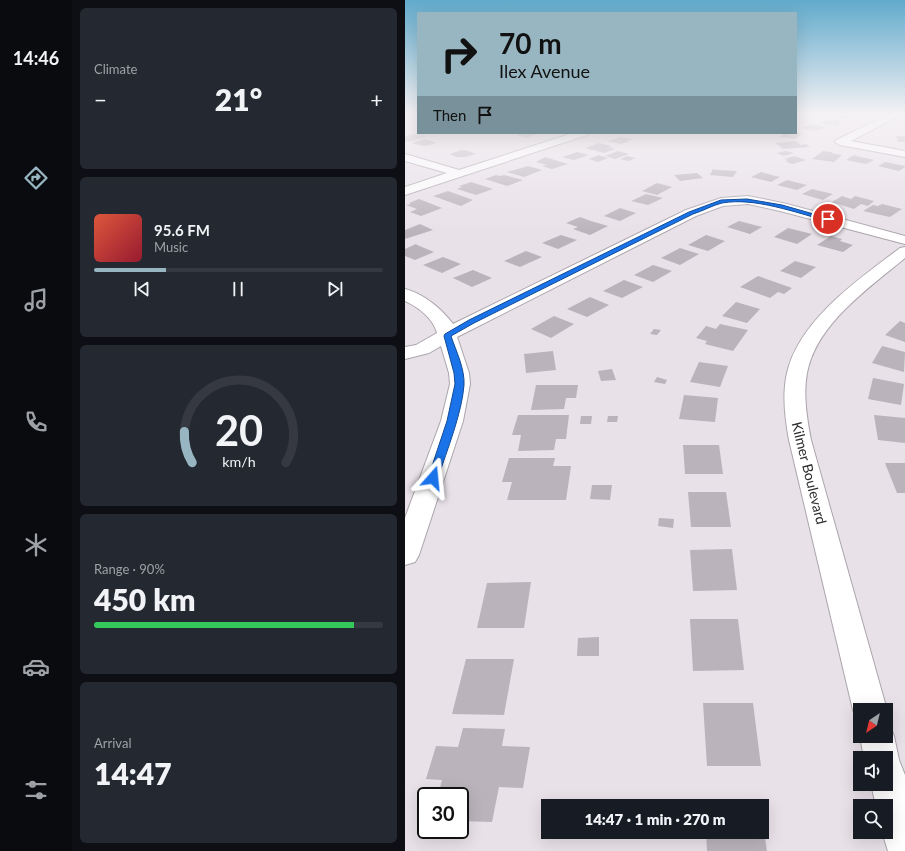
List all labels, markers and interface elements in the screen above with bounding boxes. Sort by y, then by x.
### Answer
text: 70 m [499,26,562,60]
icon: right [433,28,485,80]
text: 14:46 [13,47,59,69]
text: Ilex Avenue [499,60,590,82]
text: Climate [94,61,137,77]
text: 21° [215,81,262,117]
text: − [94,86,107,113]
text: + [370,86,383,113]
icon: arrive [474,104,496,126]
text: Then [433,106,466,124]
icon: directions [22,164,50,192]
pin [811,202,845,236]
icon: arrive [817,208,839,230]
text: 95.6 FM [154,221,210,239]
text: Music [154,239,188,255]
icon: previous [131,278,153,300]
icon: pause [227,278,249,300]
icon: next [324,278,346,300]
icon: music [22,286,50,314]
text: 20 [214,405,263,455]
icon: phone [22,408,50,436]
street label: Kilmer Boulevard [789,420,830,526]
text: km/h [222,453,255,470]
position arrow [412,457,454,499]
icon: climate [22,531,50,559]
text: Range · 90% [94,561,165,577]
text: 450 km [94,581,195,617]
icon: car [22,653,50,681]
north arrow [853,703,893,743]
map controls [853,703,893,839]
text: Arrival [94,735,131,751]
button: sound [853,751,893,791]
text: 14:47 [94,755,172,791]
icon: filters [22,776,50,804]
speed limit sign: 30 [417,787,469,839]
button: search [853,799,893,839]
text: 14:47 · 1 min · 270 m [584,810,726,828]

